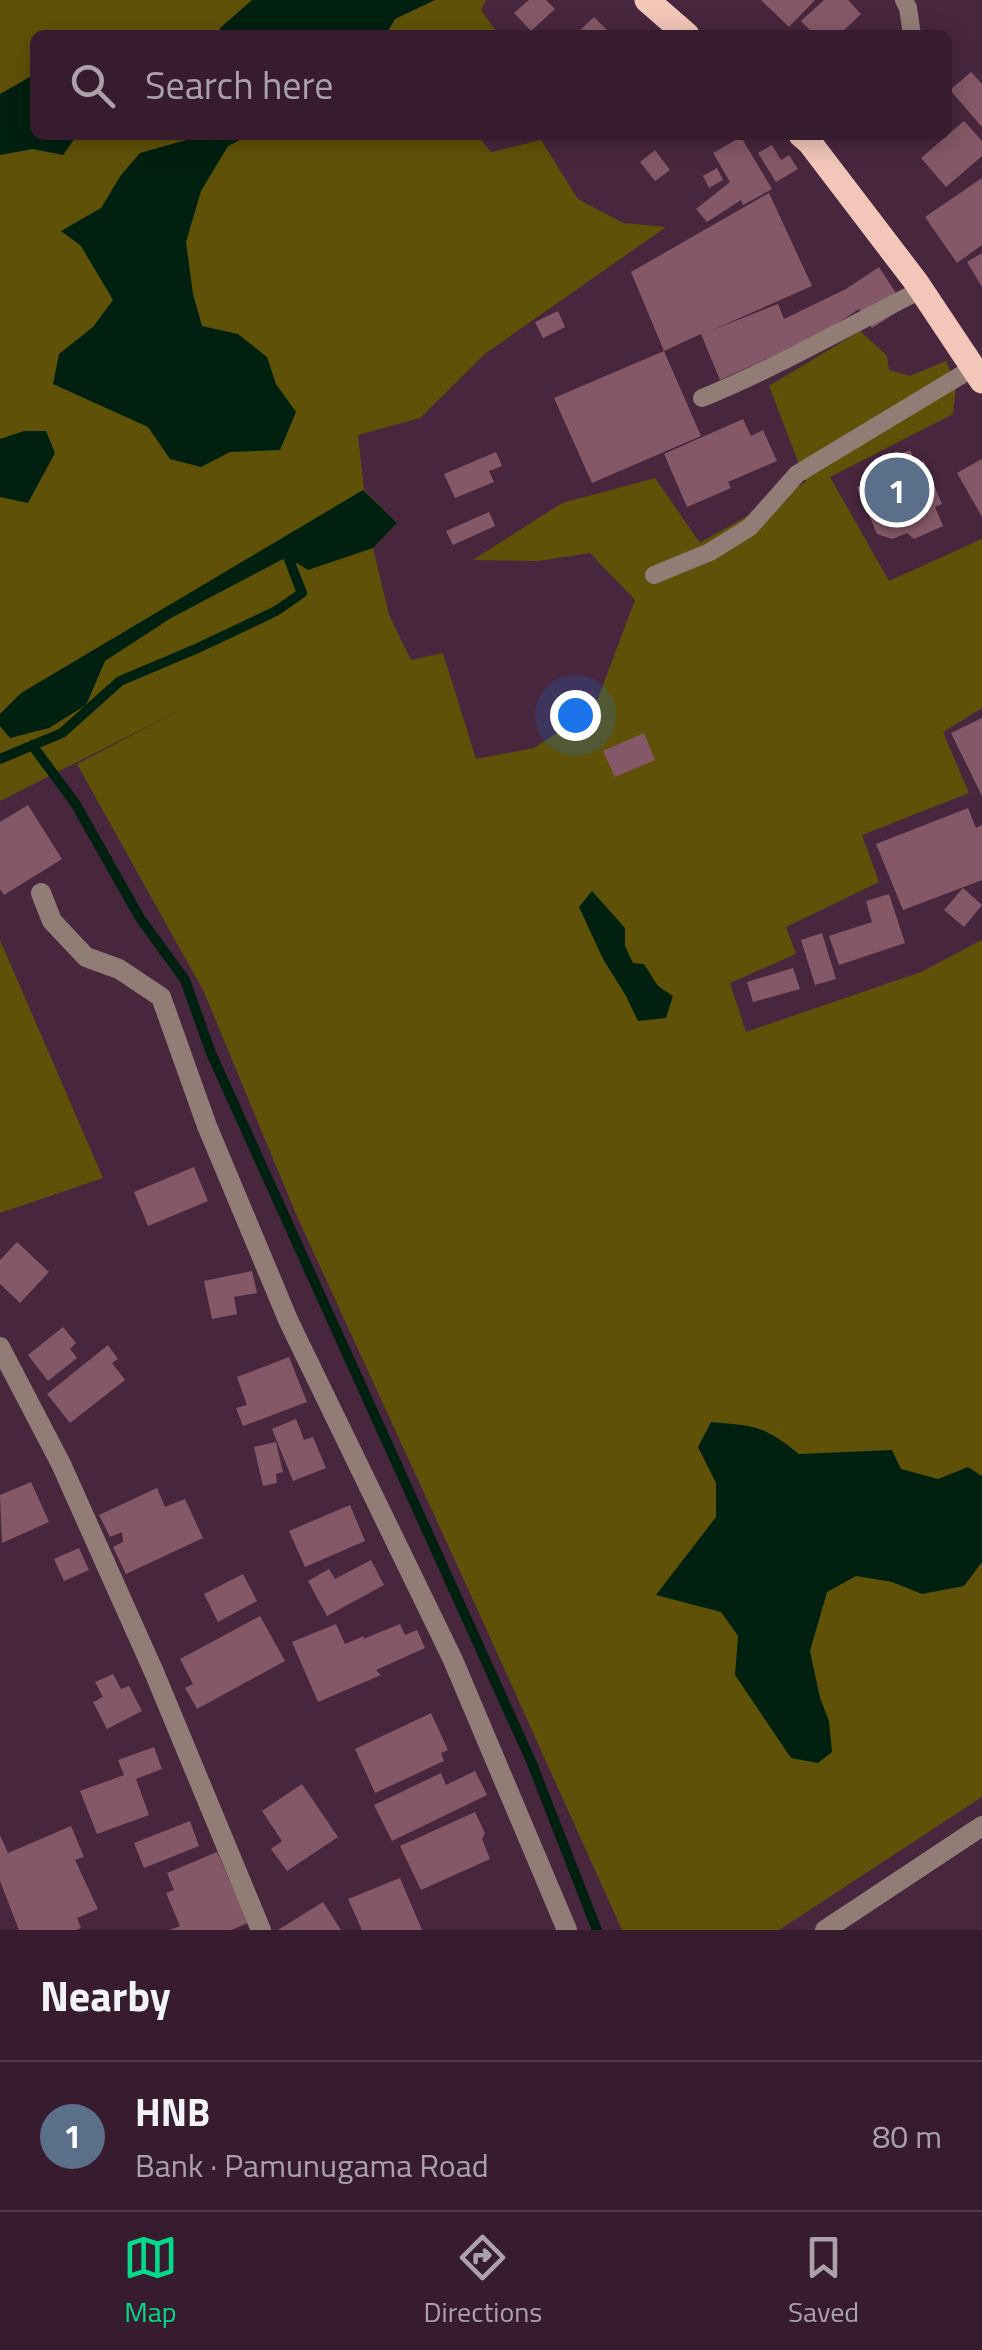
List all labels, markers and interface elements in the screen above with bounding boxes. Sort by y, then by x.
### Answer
search box [30,30,952,140]
text: Search here [145,56,333,114]
icon: search [65,58,120,113]
pin: 1 [864,452,930,528]
your location [550,690,601,741]
text: Nearby [40,1963,171,2027]
text: HNB [135,2083,210,2141]
text: 1 [64,2112,81,2160]
text: 80 m [872,2112,942,2160]
text: Bank · Pamunugama Road [135,2141,489,2189]
tab: Map [123,2230,178,2333]
tab: Directions [424,2230,542,2333]
tab: Saved [788,2230,859,2333]

